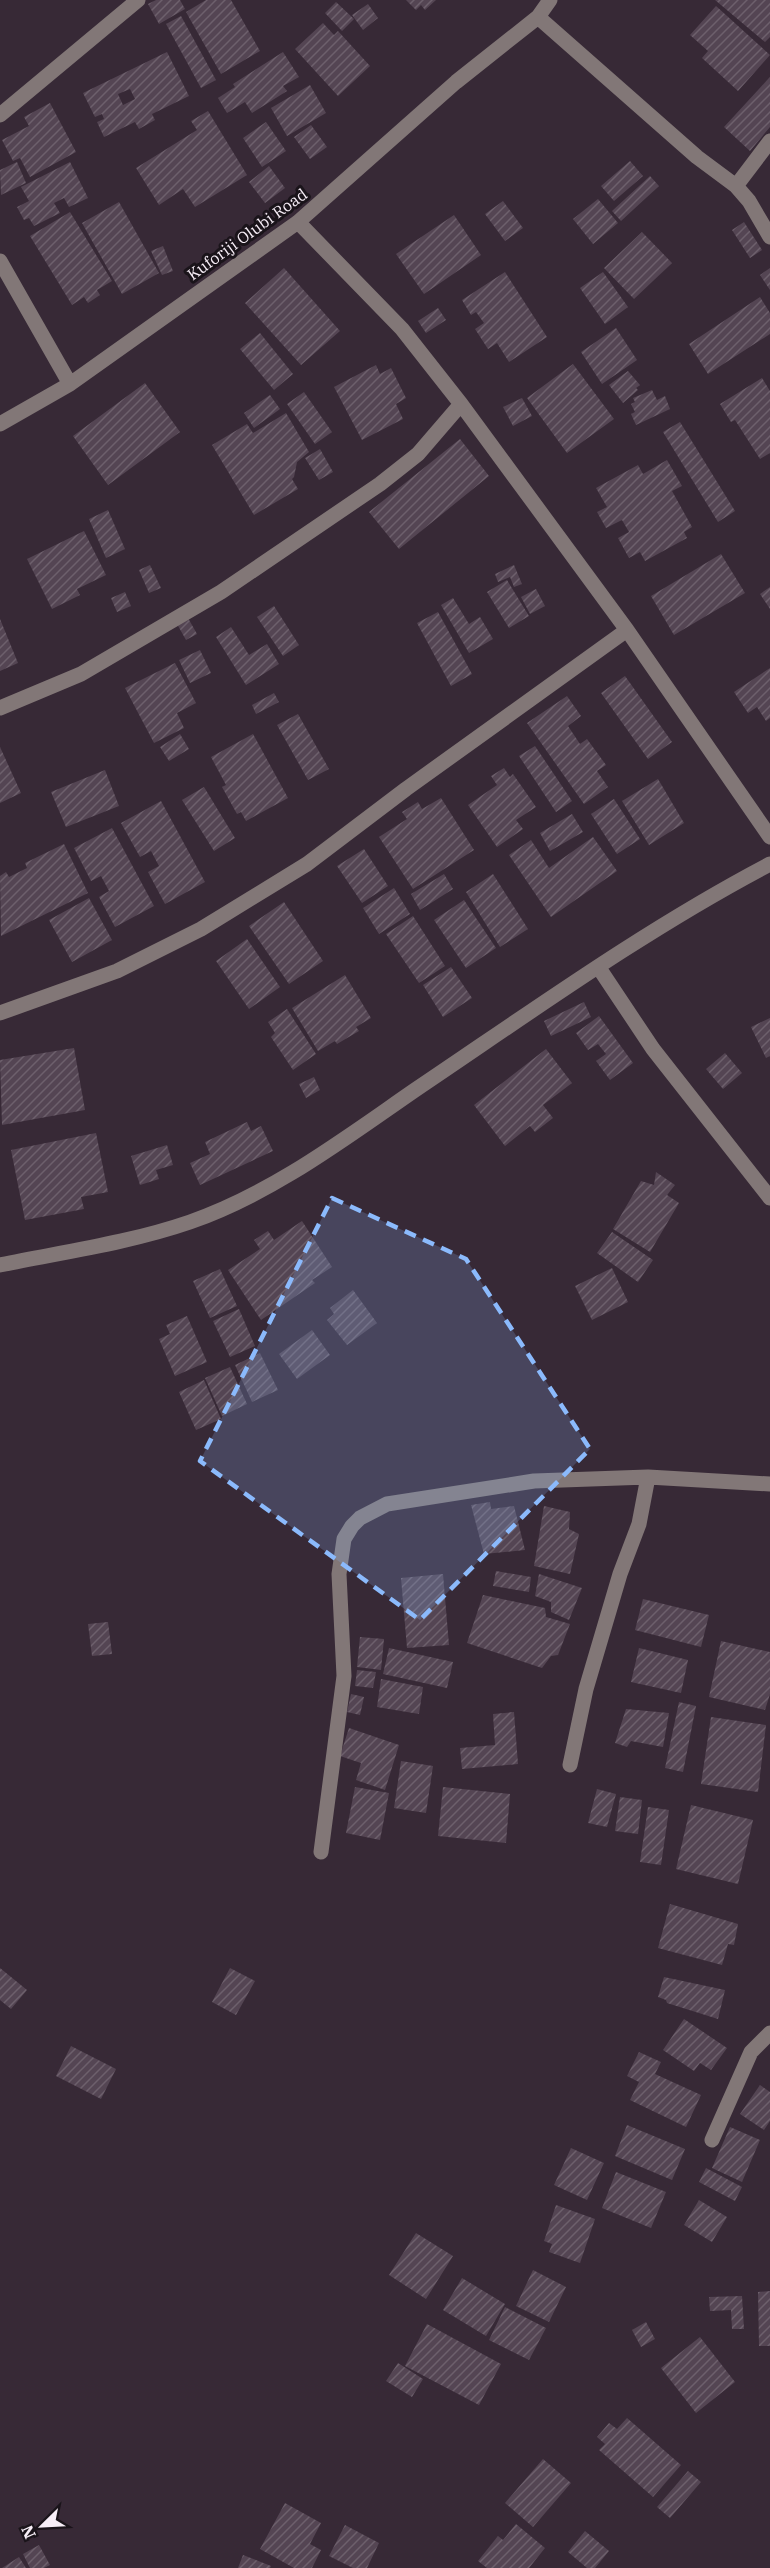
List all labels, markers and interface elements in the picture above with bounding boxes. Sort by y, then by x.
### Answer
street label: Kuforiji Olubi Road [183,184,311,284]
north arrow [12,2496,72,2556]
text: N [17,2522,40,2542]

